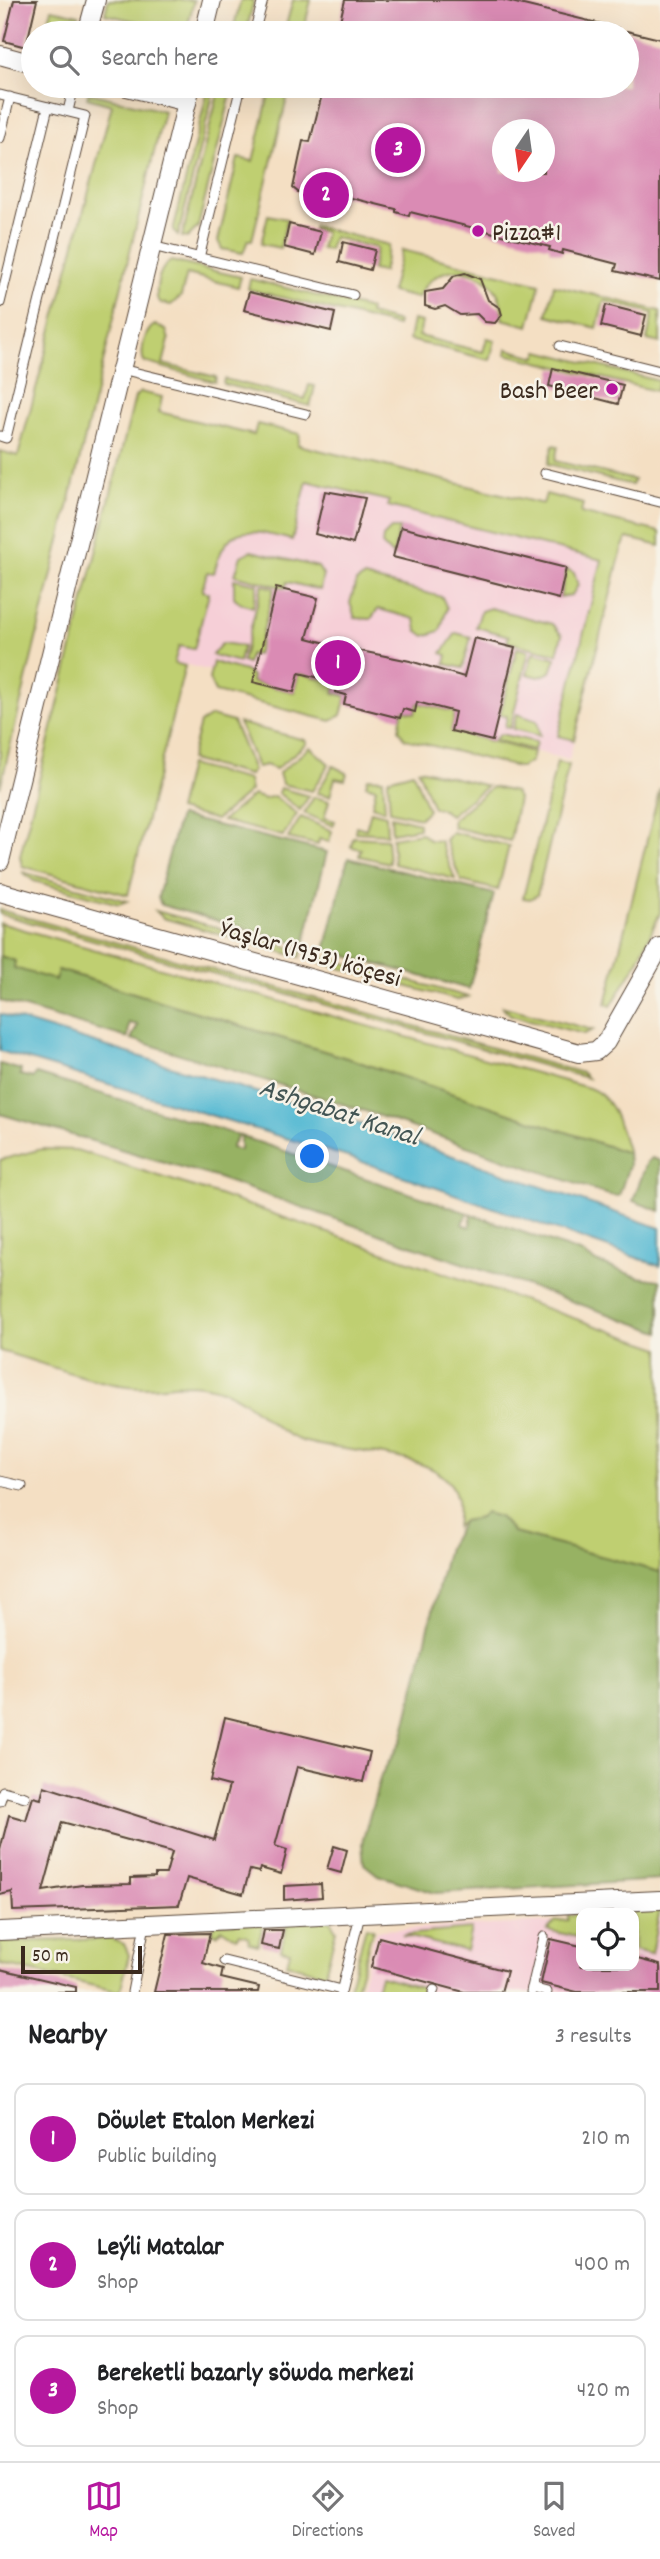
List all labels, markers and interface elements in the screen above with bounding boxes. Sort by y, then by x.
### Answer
search box [21,21,639,98]
icon: search [45,41,83,79]
text: Search here [101,41,219,78]
north arrow [492,119,555,182]
pin: 3 [375,124,421,176]
pin: 2 [303,169,349,221]
place label: Pizza#1 [492,216,561,253]
marker: Pizza#1 [470,223,486,239]
place label: Bash Beer [500,374,598,411]
marker: Bash Beer [604,381,620,397]
pin: 1 [315,637,361,689]
street label: Ýaşlar (1953) köçesi [215,912,405,999]
water label: Ashgabat Kanal [253,1070,426,1160]
your location [295,1139,329,1173]
map controls [576,1908,639,1971]
button: locate [576,1908,639,1971]
scale bar [21,1943,142,1975]
text: 50 m [32,1944,69,1971]
text: Nearby [28,2016,106,2059]
text: 3 results [555,2021,632,2054]
text: Döwlet Etalon Merkezi [97,2104,314,2141]
text: 1 [50,2123,56,2156]
text: 210 m [581,2123,630,2156]
text: Public building [97,2141,217,2174]
text: Leýli Matalar [97,2230,224,2267]
text: 2 [48,2249,58,2282]
text: 400 m [574,2249,630,2282]
text: Shop [97,2267,139,2300]
text: Bereketli bazarly söwda merkezi [97,2356,414,2393]
text: 3 [48,2375,58,2408]
text: 420 m [577,2375,630,2408]
text: Shop [97,2393,139,2426]
tab: Map [85,2477,123,2546]
tab: Directions [292,2477,364,2546]
tab: Saved [533,2477,575,2546]

